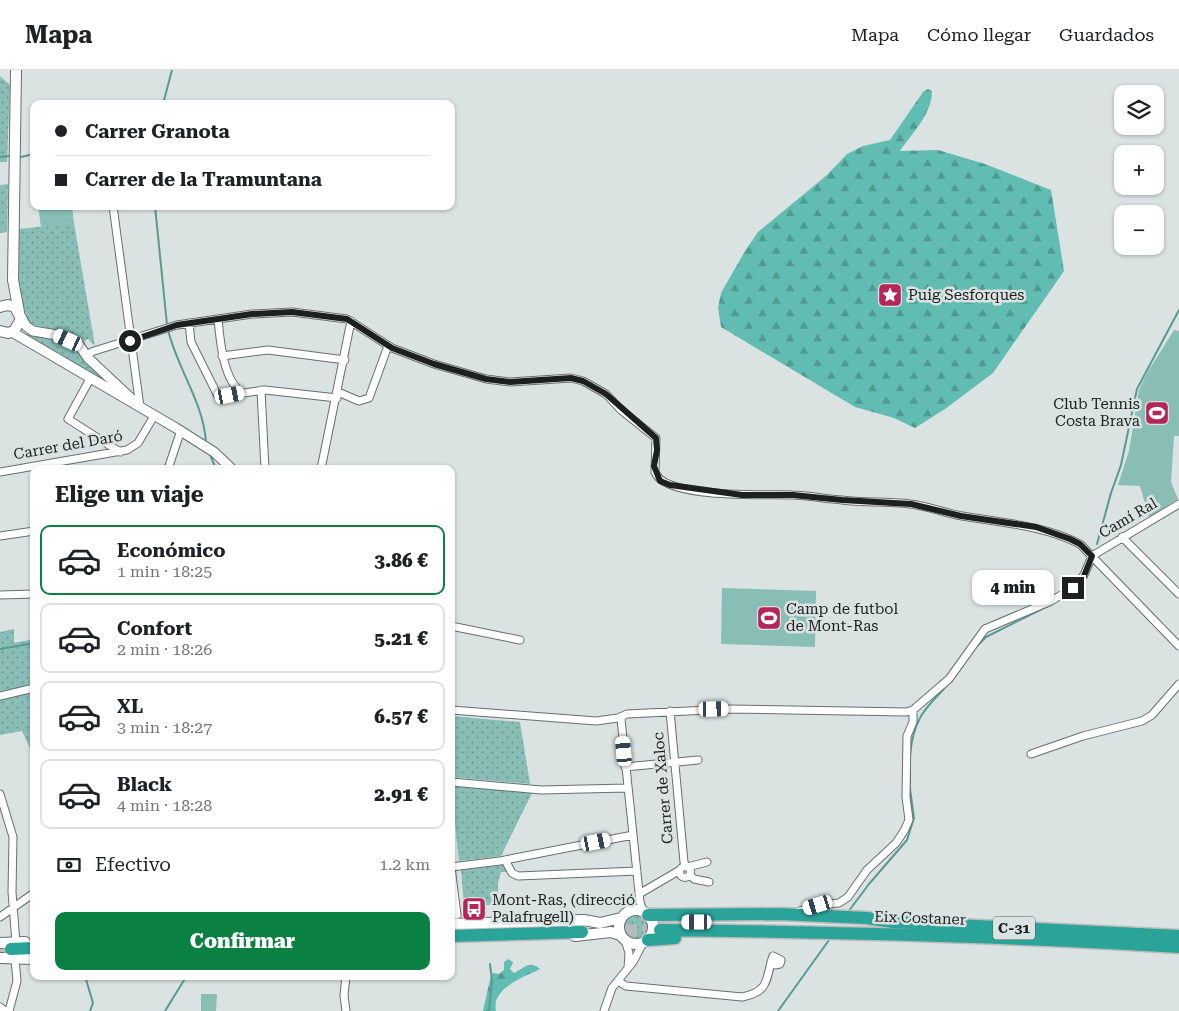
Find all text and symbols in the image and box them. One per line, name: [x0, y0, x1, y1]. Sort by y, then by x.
text: Mapa: [25, 21, 92, 49]
text: Mapa: [851, 24, 899, 45]
text: Cómo llegar: [927, 24, 1031, 45]
text: Guardados: [1059, 24, 1154, 45]
map controls: [1114, 85, 1164, 255]
button: layers: [1114, 85, 1164, 135]
text: Carrer Granota: [85, 120, 230, 143]
button: +: [1114, 145, 1164, 195]
text: Carrer de la Tramuntana: [85, 168, 322, 191]
button: −: [1114, 205, 1164, 255]
place icon: Puig Sesforques: [877, 282, 903, 308]
place label: Puig Sesforques: [908, 286, 1024, 304]
car: [51, 327, 84, 353]
route start: [119, 330, 141, 352]
car: [213, 385, 246, 405]
place label: Club Tennis Costa Brava: [1053, 395, 1140, 430]
sports icon: Club Tennis Costa Brava: [1144, 400, 1170, 426]
street label: Carrer del Daró: [12, 427, 124, 463]
text: Elige un viaje: [55, 482, 204, 507]
street label: Camí Ral: [1096, 494, 1161, 542]
icon: car: [57, 538, 102, 583]
text: Económico: [117, 539, 225, 562]
text: 3.86 €: [374, 549, 428, 572]
text: 1 min · 18:25: [117, 562, 212, 581]
callout: 4 min: [973, 570, 1056, 606]
route end: [1062, 577, 1084, 599]
text: 4 min: [991, 578, 1035, 597]
place label: Camp de futbol de Mont-Ras: [786, 600, 899, 635]
sports icon: Camp de futbol de Mont-Ras: [756, 605, 782, 631]
icon: car: [57, 616, 102, 661]
text: Confort: [117, 617, 192, 640]
text: 5.21 €: [374, 627, 428, 650]
text: 2 min · 18:26: [117, 640, 212, 659]
icon: car: [57, 694, 102, 739]
text: XL: [117, 695, 143, 718]
car: [698, 701, 729, 717]
text: 6.57 €: [374, 705, 428, 728]
text: 3 min · 18:27: [117, 718, 212, 737]
street label: Carrer de Xaloc: [649, 731, 677, 845]
car: [615, 735, 632, 767]
icon: car: [57, 772, 102, 817]
text: Black: [117, 773, 172, 796]
text: 2.91 €: [374, 783, 428, 806]
text: 4 min · 18:28: [117, 796, 212, 815]
car: [579, 832, 612, 852]
icon: cash: [55, 851, 83, 879]
text: Efectivo: [95, 853, 171, 876]
text: 1.2 km: [379, 855, 430, 874]
place label: Mont-Ras, (direcció Palafrugell): [492, 891, 635, 926]
car: [801, 893, 834, 917]
bus stop icon: Mont-Ras, (direcció Palafrugell): [461, 896, 487, 922]
street label: Eix Costaner: [874, 907, 966, 929]
button: Confirmar: [55, 912, 430, 970]
car: [682, 915, 712, 930]
road number: C-31: [993, 916, 1035, 940]

